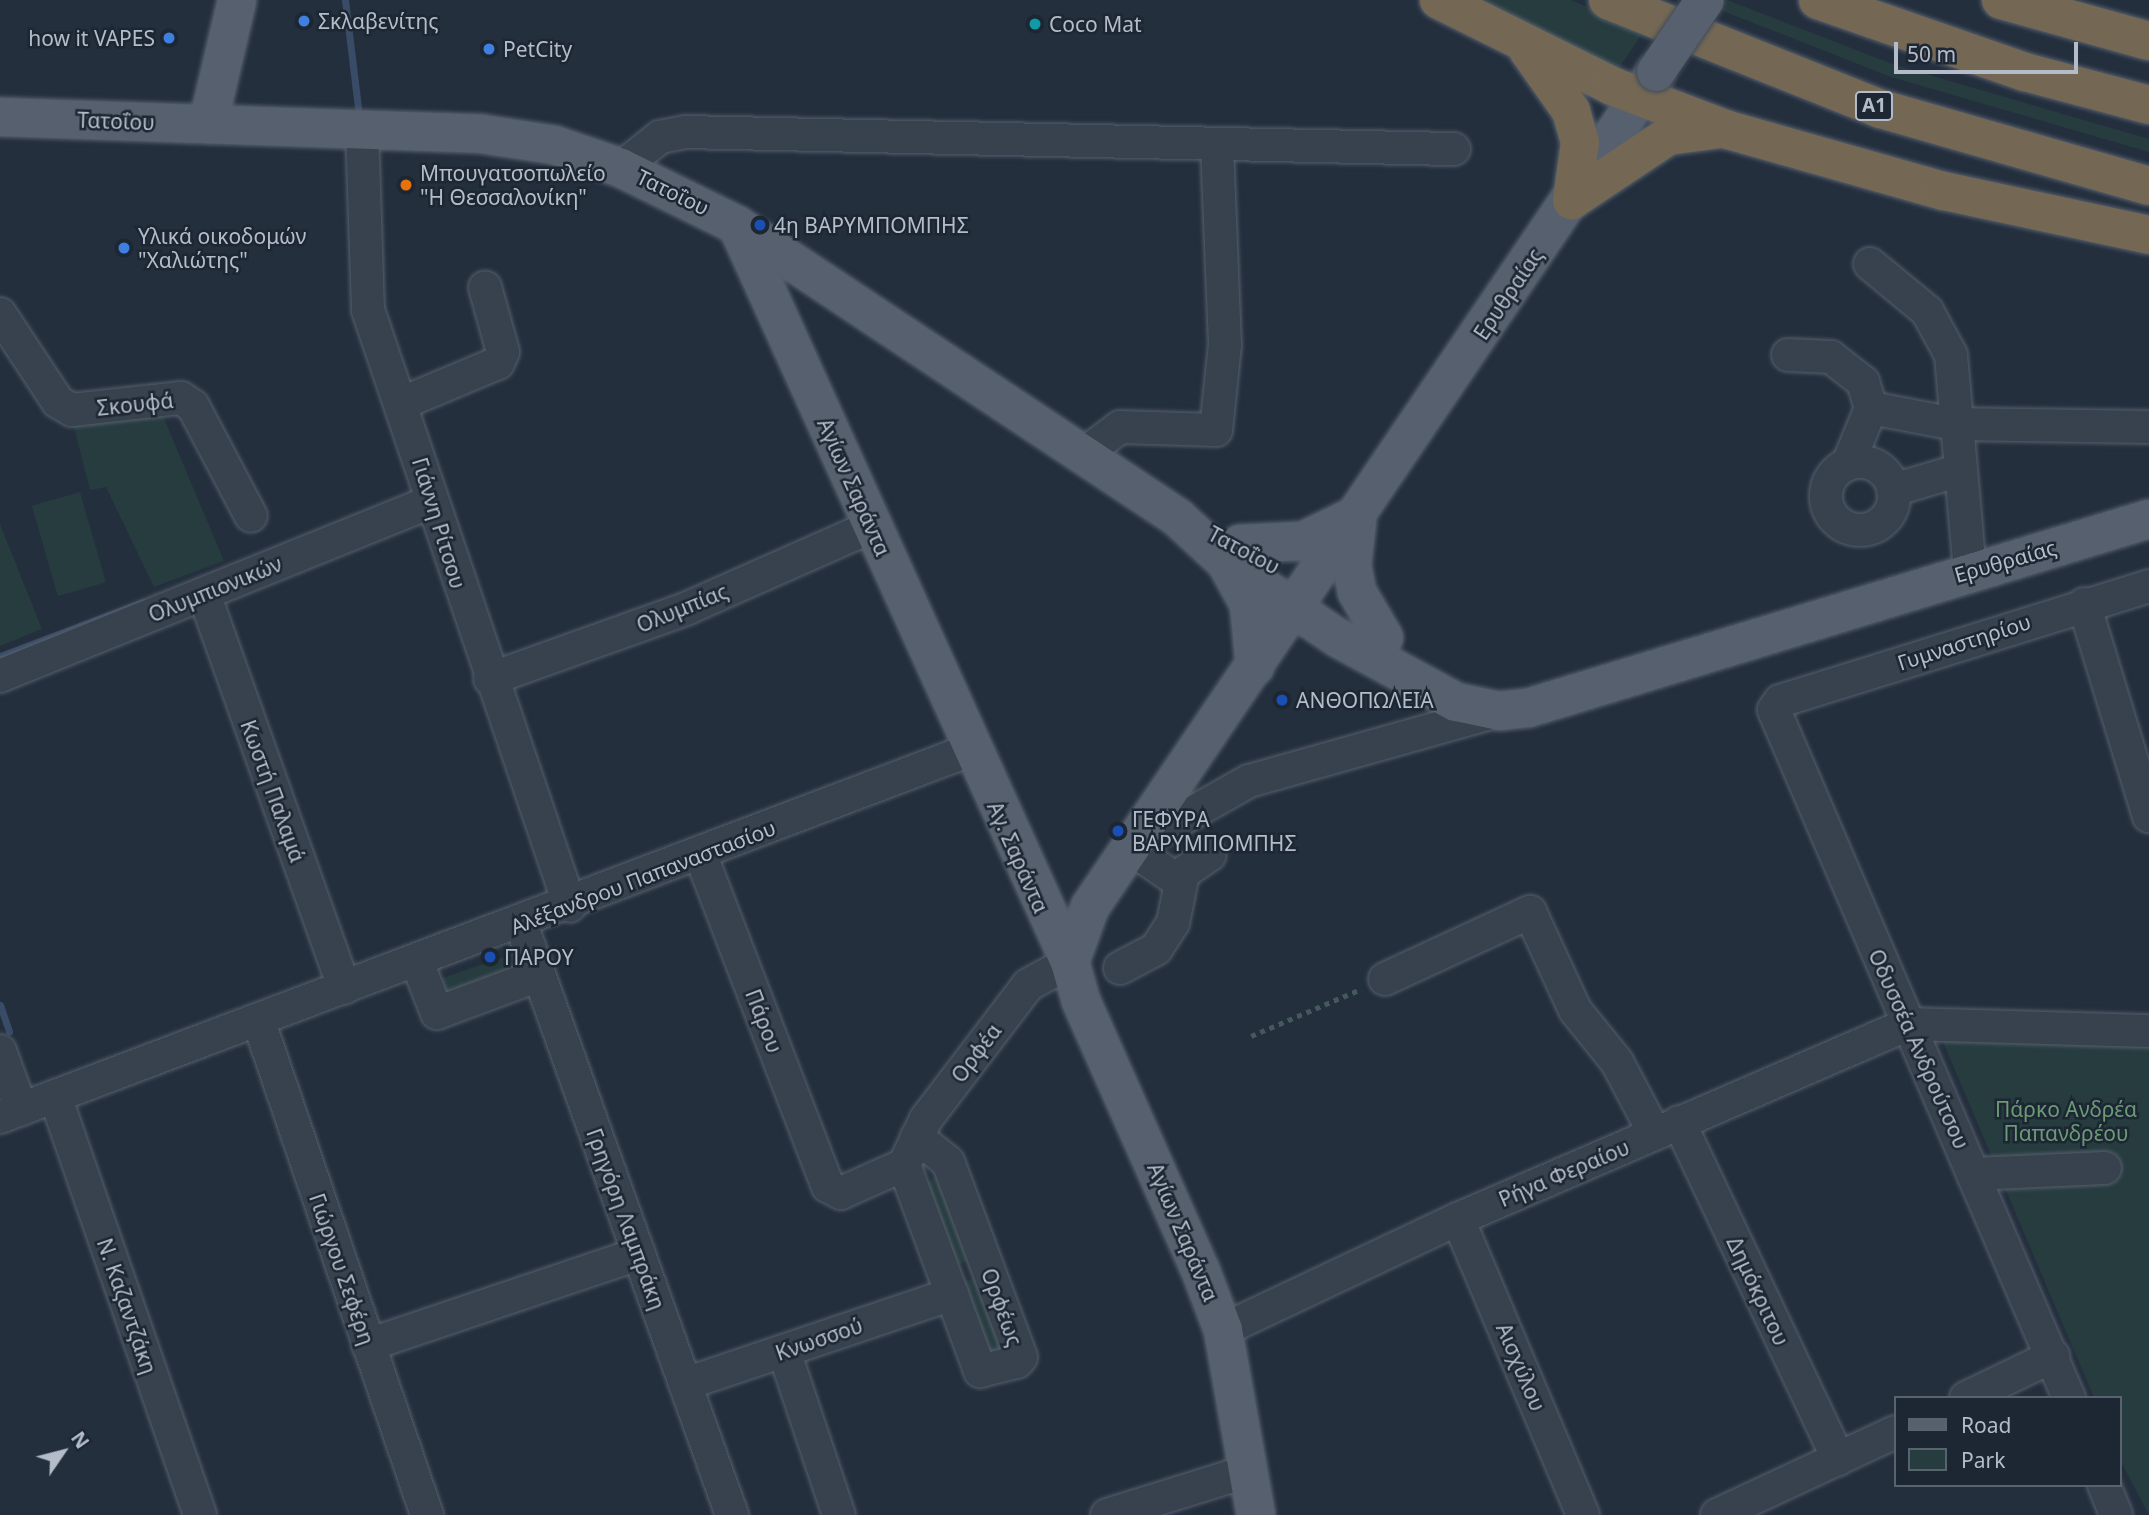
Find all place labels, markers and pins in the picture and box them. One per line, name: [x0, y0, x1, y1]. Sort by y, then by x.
place label: Σκλαβενίτης: [318, 8, 438, 34]
place label: Coco Mat: [1049, 11, 1142, 37]
marker: Σκλαβενίτης: [296, 13, 312, 29]
marker: Coco Mat: [1027, 16, 1043, 32]
place label: how it VAPES: [28, 25, 155, 51]
marker: how it VAPES: [161, 30, 177, 46]
place label: PetCity: [503, 36, 572, 62]
marker: PetCity: [481, 41, 497, 57]
place label: Μπουγατσοπωλείο "Η Θεσσαλονίκη": [420, 160, 606, 210]
marker: Μπουγατσοπωλείο "Η Θεσσαλονίκη": [398, 177, 414, 193]
place label: 4η ΒΑΡΥΜΠΟΜΠΗΣ: [774, 212, 969, 238]
marker: 4η ΒΑΡΥΜΠΟΜΠΗΣ: [752, 217, 768, 233]
place label: Υλικά οικοδομών "Χαλιώτης": [138, 223, 306, 273]
marker: Υλικά οικοδομών "Χαλιώτης": [116, 240, 132, 256]
place label: ΑΝΘΟΠΩΛΕΙΑ: [1296, 687, 1434, 713]
marker: ΑΝΘΟΠΩΛΕΙΑ: [1274, 692, 1290, 708]
place label: ΓΕΦΥΡΑ ΒΑΡΥΜΠΟΜΠΗΣ: [1132, 806, 1296, 856]
marker: ΓΕΦΥΡΑ ΒΑΡΥΜΠΟΜΠΗΣ: [1110, 823, 1126, 839]
place label: ΠΑΡΟΥ: [504, 944, 574, 970]
marker: ΠΑΡΟΥ: [482, 949, 498, 965]

